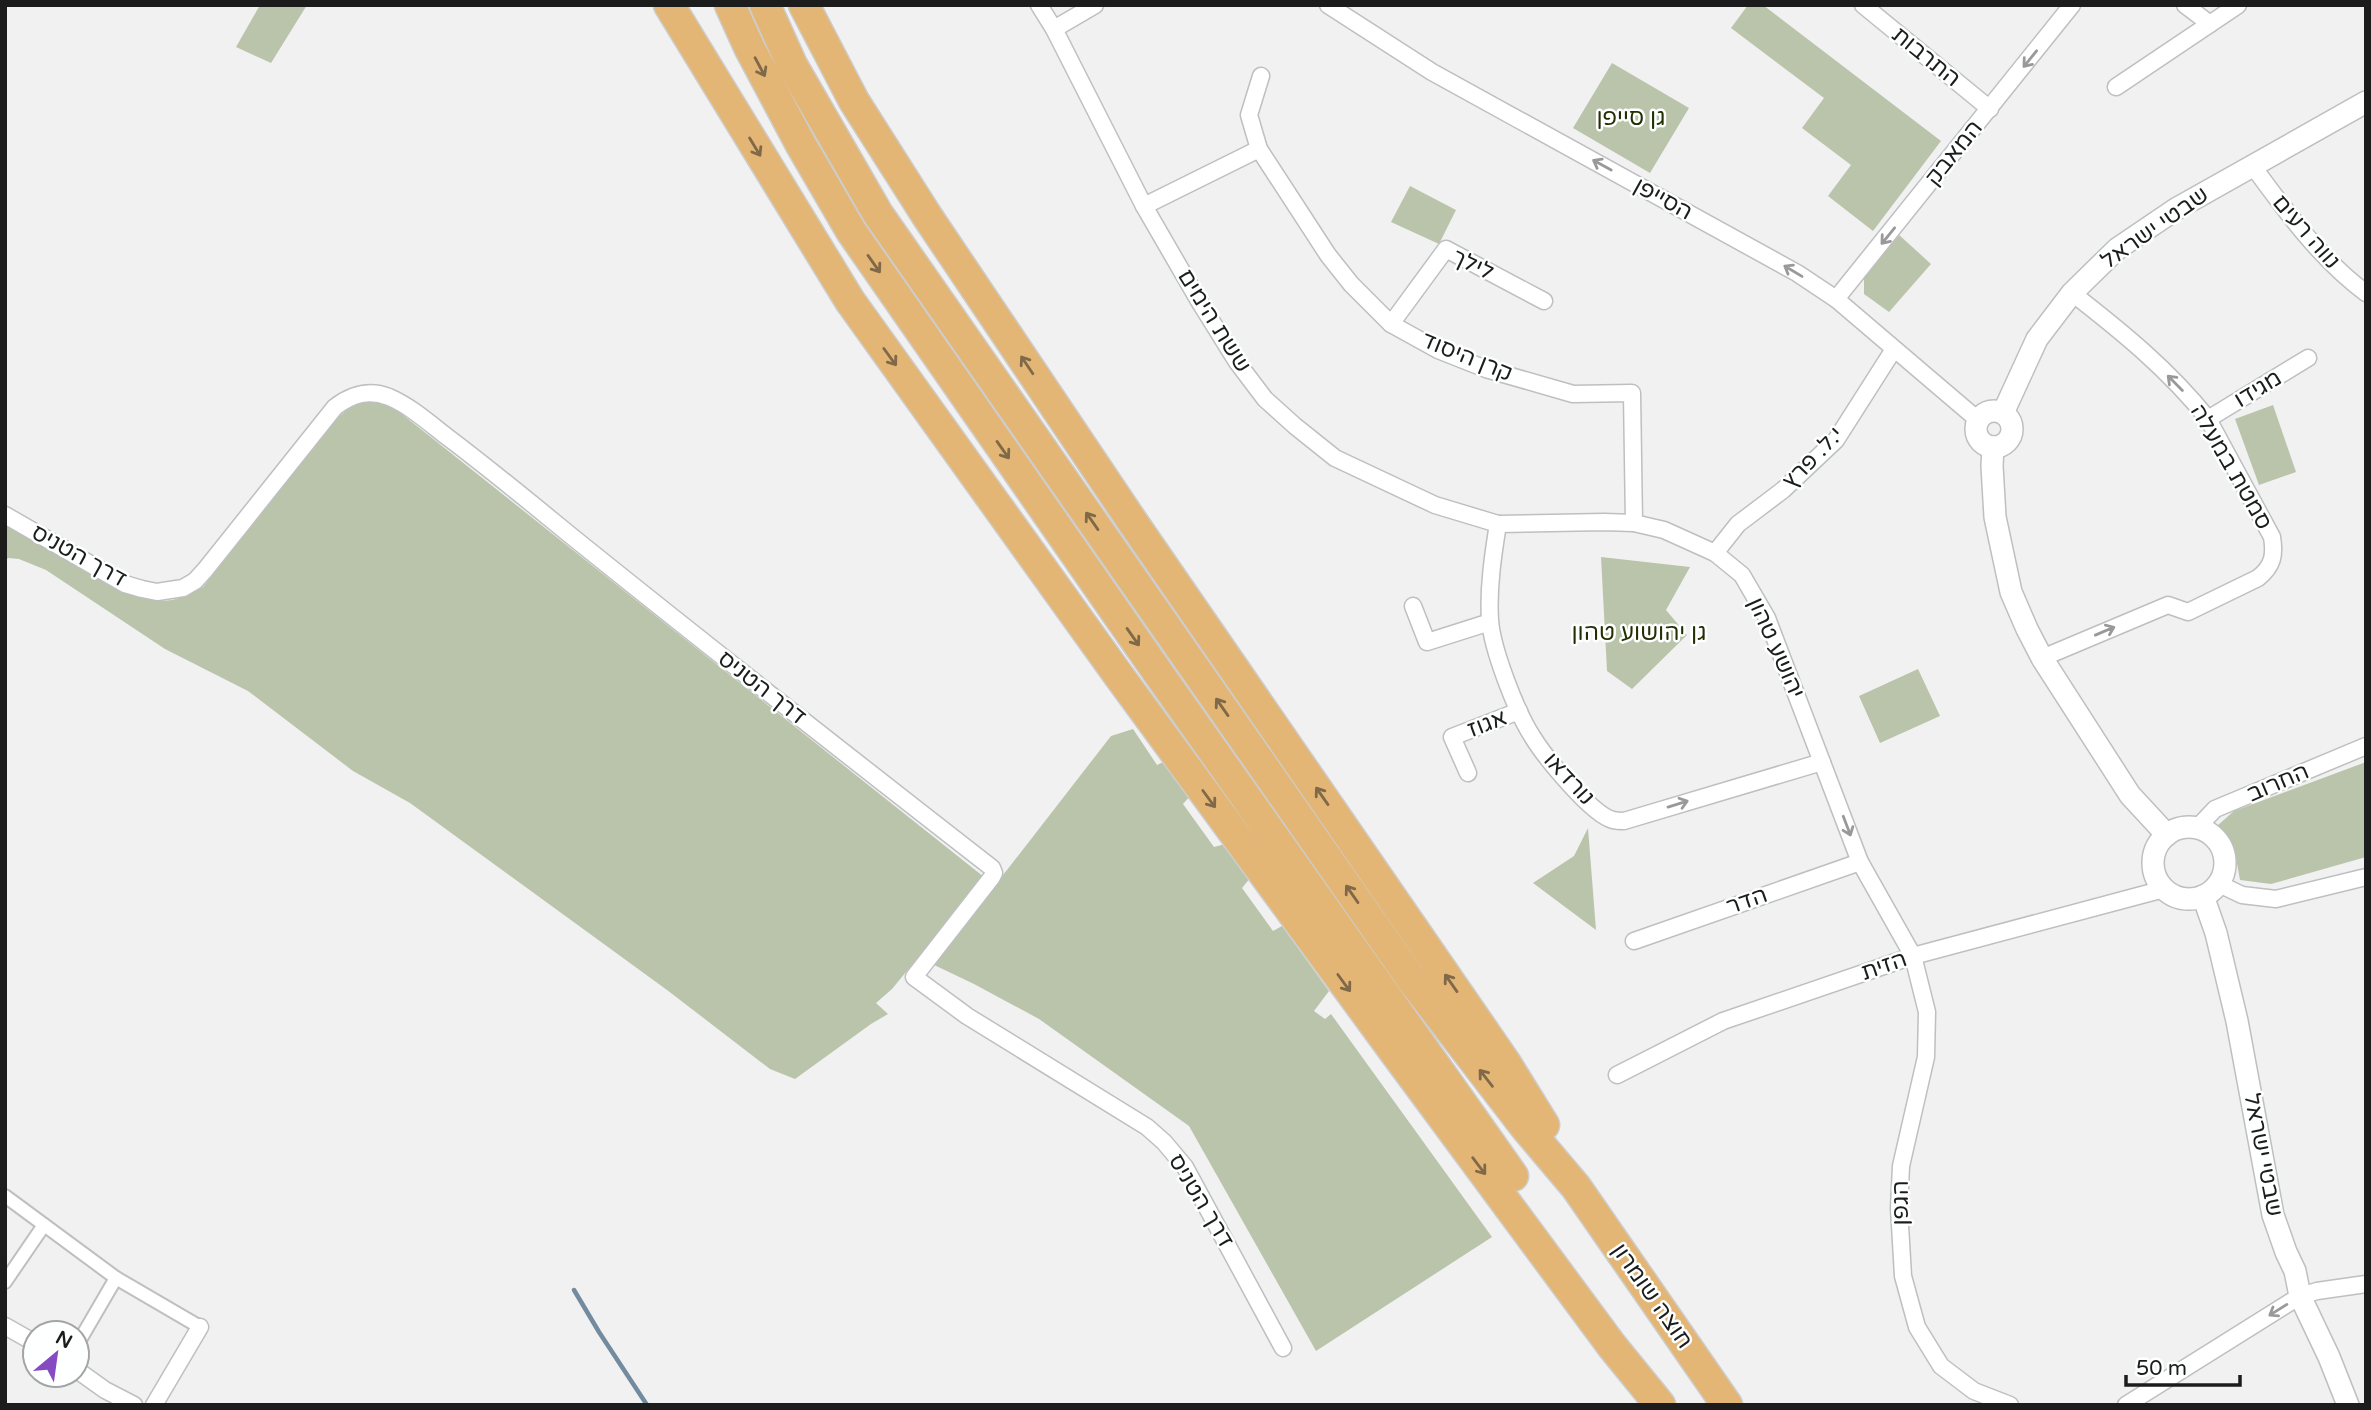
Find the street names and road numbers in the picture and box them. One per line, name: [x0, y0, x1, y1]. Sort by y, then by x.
street label: התרבות: [1886, 21, 1966, 93]
street label: המאבק: [1919, 115, 1989, 191]
street label: הסייפן: [1629, 172, 1697, 226]
street label: שבטי ישראל: [2096, 181, 2214, 275]
street label: נווה רעים: [2266, 189, 2346, 275]
street label: לילך: [1448, 243, 1498, 287]
street label: ששת הימים: [1171, 264, 1257, 378]
street label: קרן היסוד: [1417, 326, 1517, 388]
street label: מגידו: [2229, 364, 2287, 414]
street label: סמטת במעלה: [2184, 399, 2278, 535]
street label: י.ל. פרץ: [1777, 421, 1849, 495]
street label: דרך הטניס: [26, 518, 132, 594]
street label: יהושע טהון: [1741, 593, 1811, 703]
street label: דרך הטניס: [712, 645, 812, 731]
street label: אגוז: [1463, 704, 1511, 744]
street label: נורדאו: [1538, 747, 1600, 811]
street label: החרוב: [2243, 757, 2313, 809]
street label: הדר: [1723, 881, 1771, 921]
street label: הזית: [1857, 945, 1911, 987]
street label: שבטי ישראל: [2237, 1091, 2289, 1219]
street label: דרך הטניס: [1162, 1149, 1240, 1253]
street label: הגפן: [1887, 1180, 1915, 1226]
street label: חוצה שומרון: [1605, 1238, 1699, 1354]

